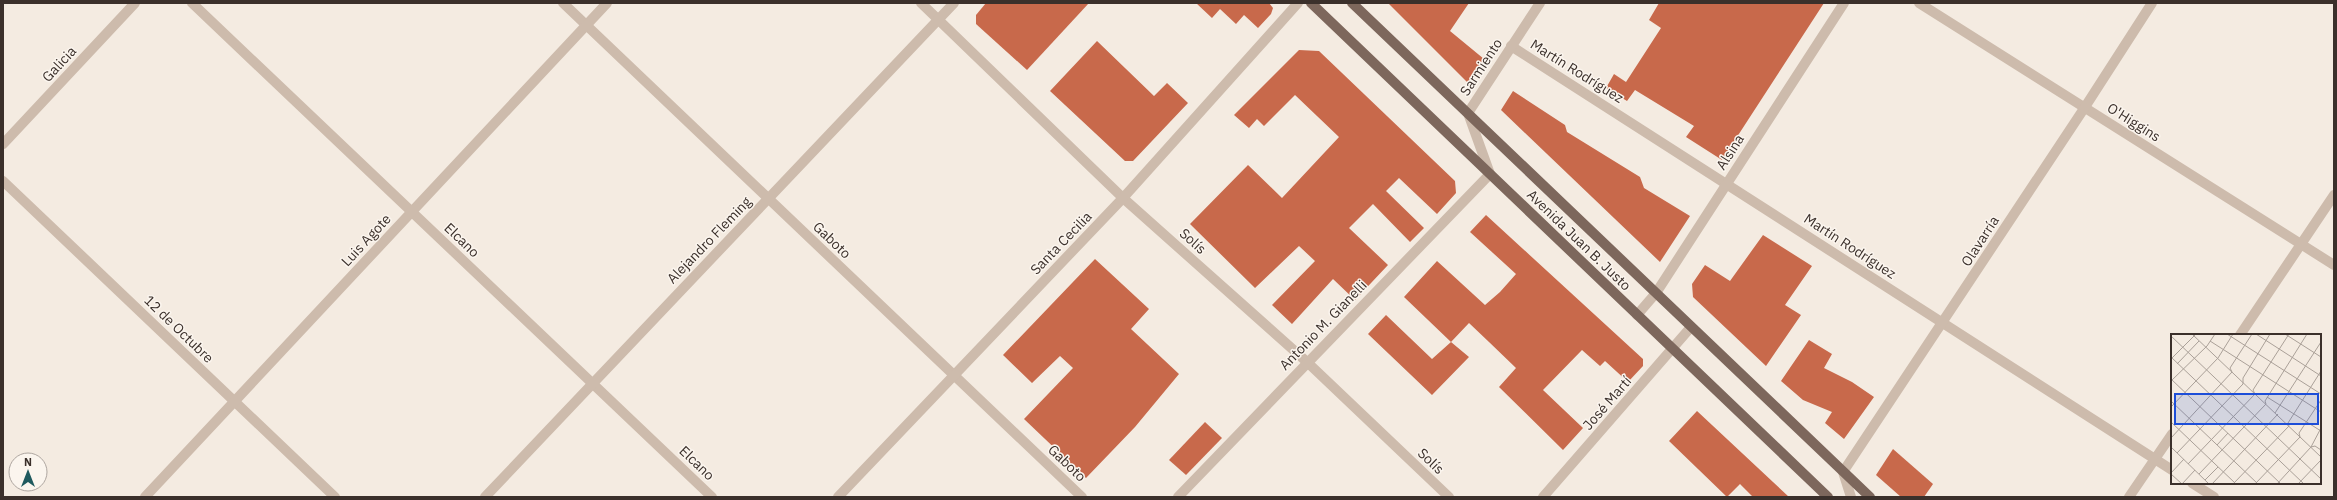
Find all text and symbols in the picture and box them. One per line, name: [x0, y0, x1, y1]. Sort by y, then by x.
street label: Sarmiento: [1456, 35, 1506, 99]
street label: Martín Rodríguez: [1527, 35, 1627, 107]
street label: Galicia: [38, 42, 80, 86]
street label: O'Higgins: [2104, 99, 2164, 146]
street label: Alsina: [1712, 131, 1748, 173]
street label: Avenida Juan B. Justo: [1523, 186, 1635, 294]
street label: Alejandro Fleming: [663, 192, 756, 287]
street label: Santa Cecilia: [1026, 207, 1096, 278]
street label: Martín Rodríguez: [1800, 209, 1900, 283]
street label: Luis Agote: [337, 210, 395, 270]
street label: Olavarría: [1957, 212, 2003, 270]
street label: Gaboto: [809, 218, 855, 263]
street label: Elcano: [441, 219, 484, 261]
street label: Solís: [1176, 224, 1210, 258]
street label: Antonio M. Gianelli: [1276, 276, 1370, 374]
street label: 12 de Octubre: [140, 291, 218, 367]
inset map: [2171, 334, 2321, 484]
street label: José Martí: [1579, 372, 1636, 434]
street label: Gaboto: [1044, 441, 1090, 486]
street label: Elcano: [676, 442, 719, 484]
street label: Solís: [1414, 444, 1448, 478]
north arrow: [8, 452, 48, 492]
text: N: [24, 455, 32, 469]

